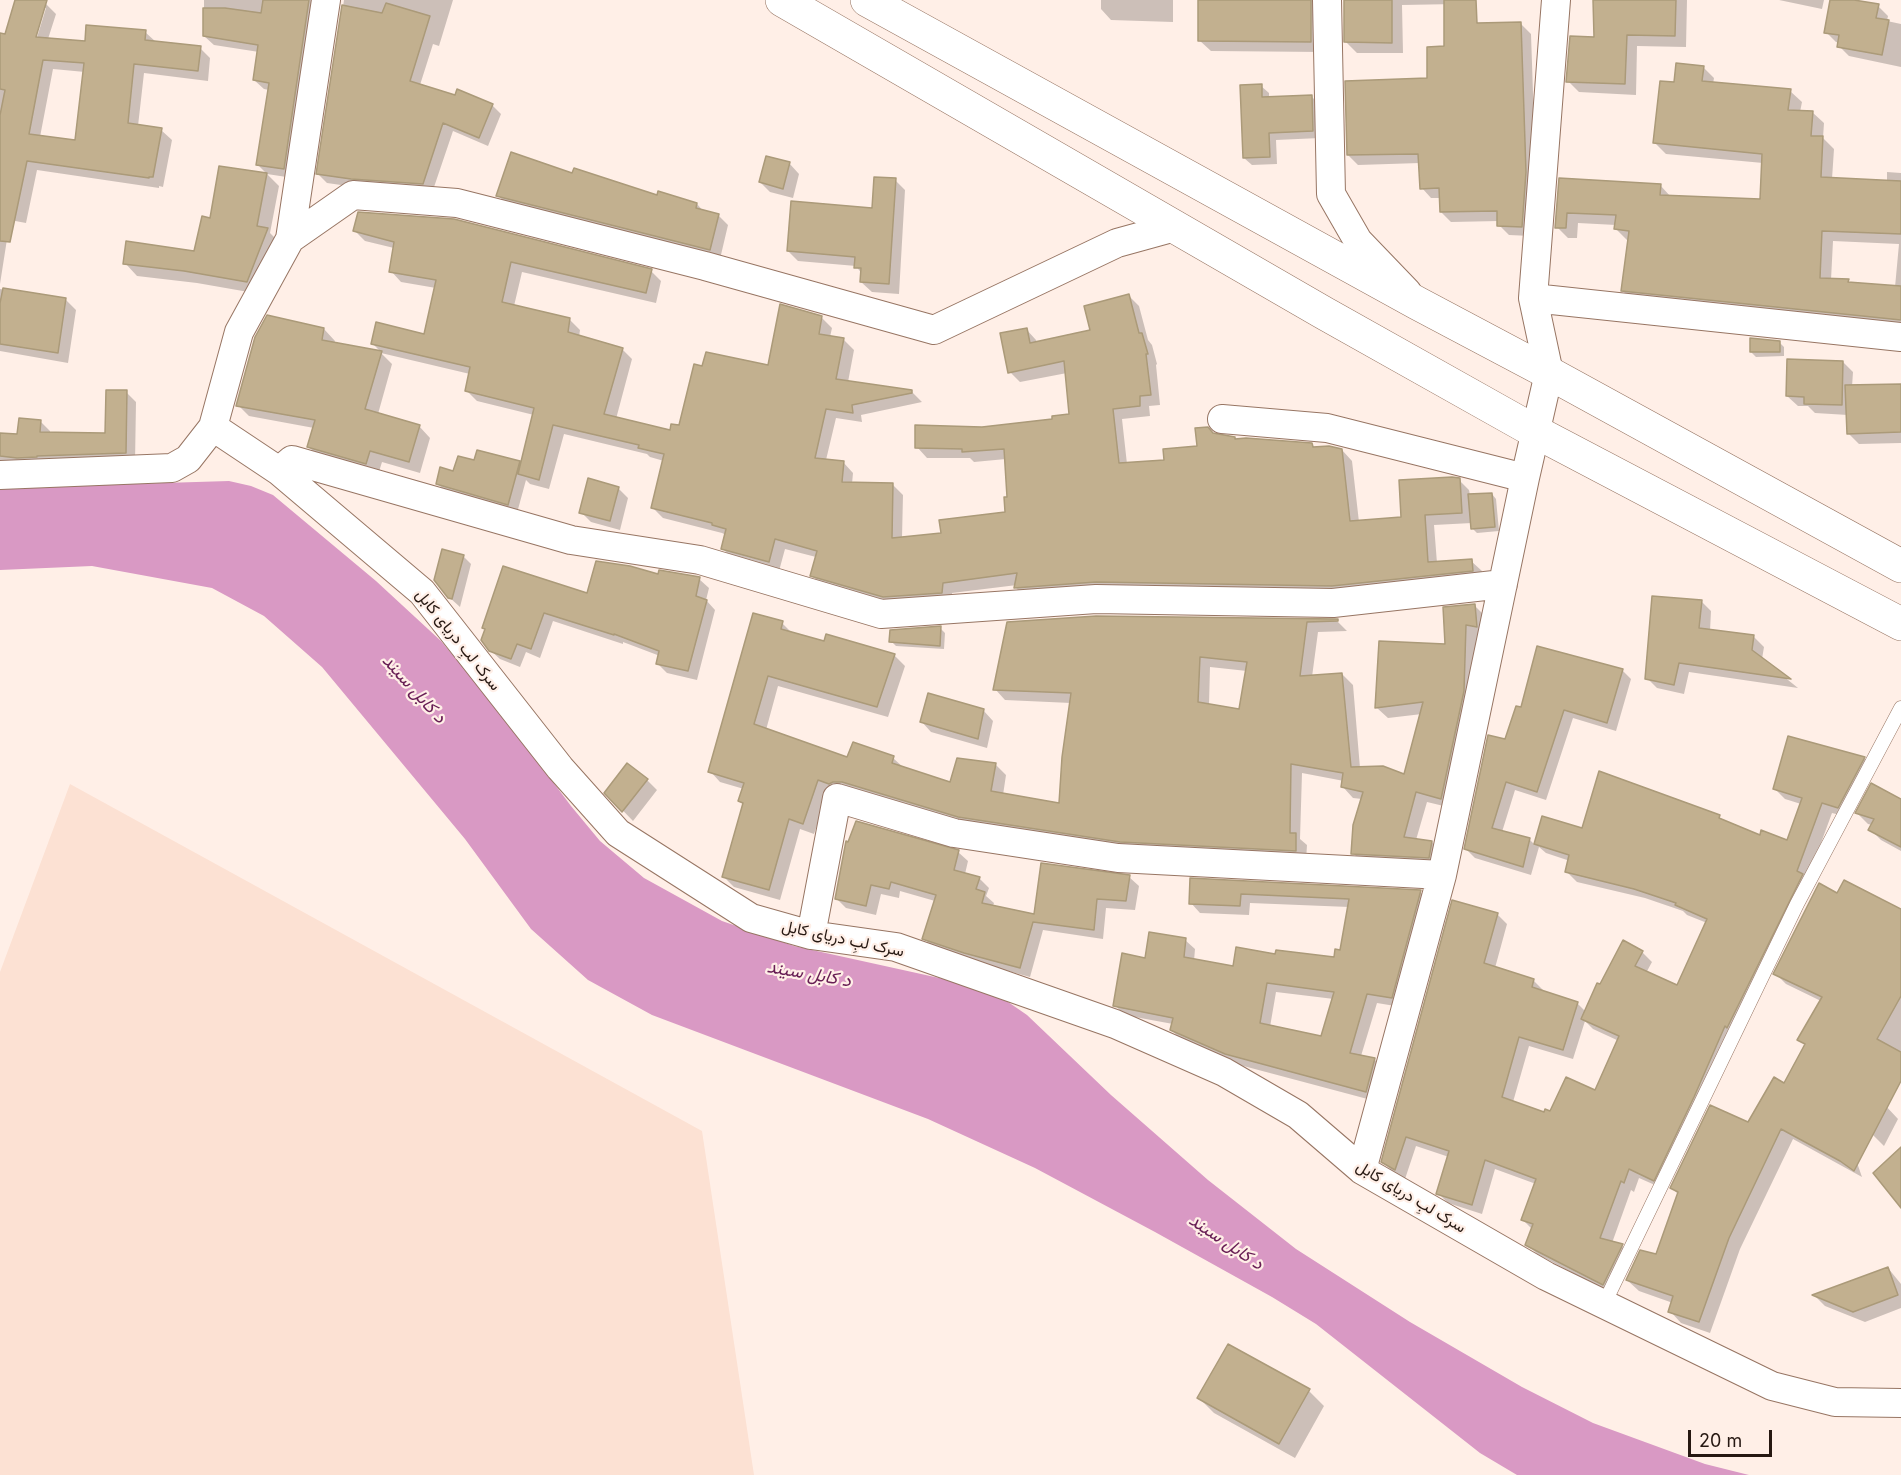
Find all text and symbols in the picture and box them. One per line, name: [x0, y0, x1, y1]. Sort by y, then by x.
street label: سرک لبِ دریای کابل: [411, 586, 505, 694]
water label: د کابل سيند: [377, 650, 451, 728]
street label: سرک لبِ دریای کابل: [780, 917, 906, 961]
water label: د کابل سيند: [765, 956, 853, 992]
street label: سرک لبِ دریای کابل: [1353, 1157, 1469, 1237]
water label: د کابل سيند: [1185, 1209, 1267, 1275]
scale bar: [1691, 1418, 1775, 1456]
text: 20 m: [1699, 1430, 1742, 1451]

